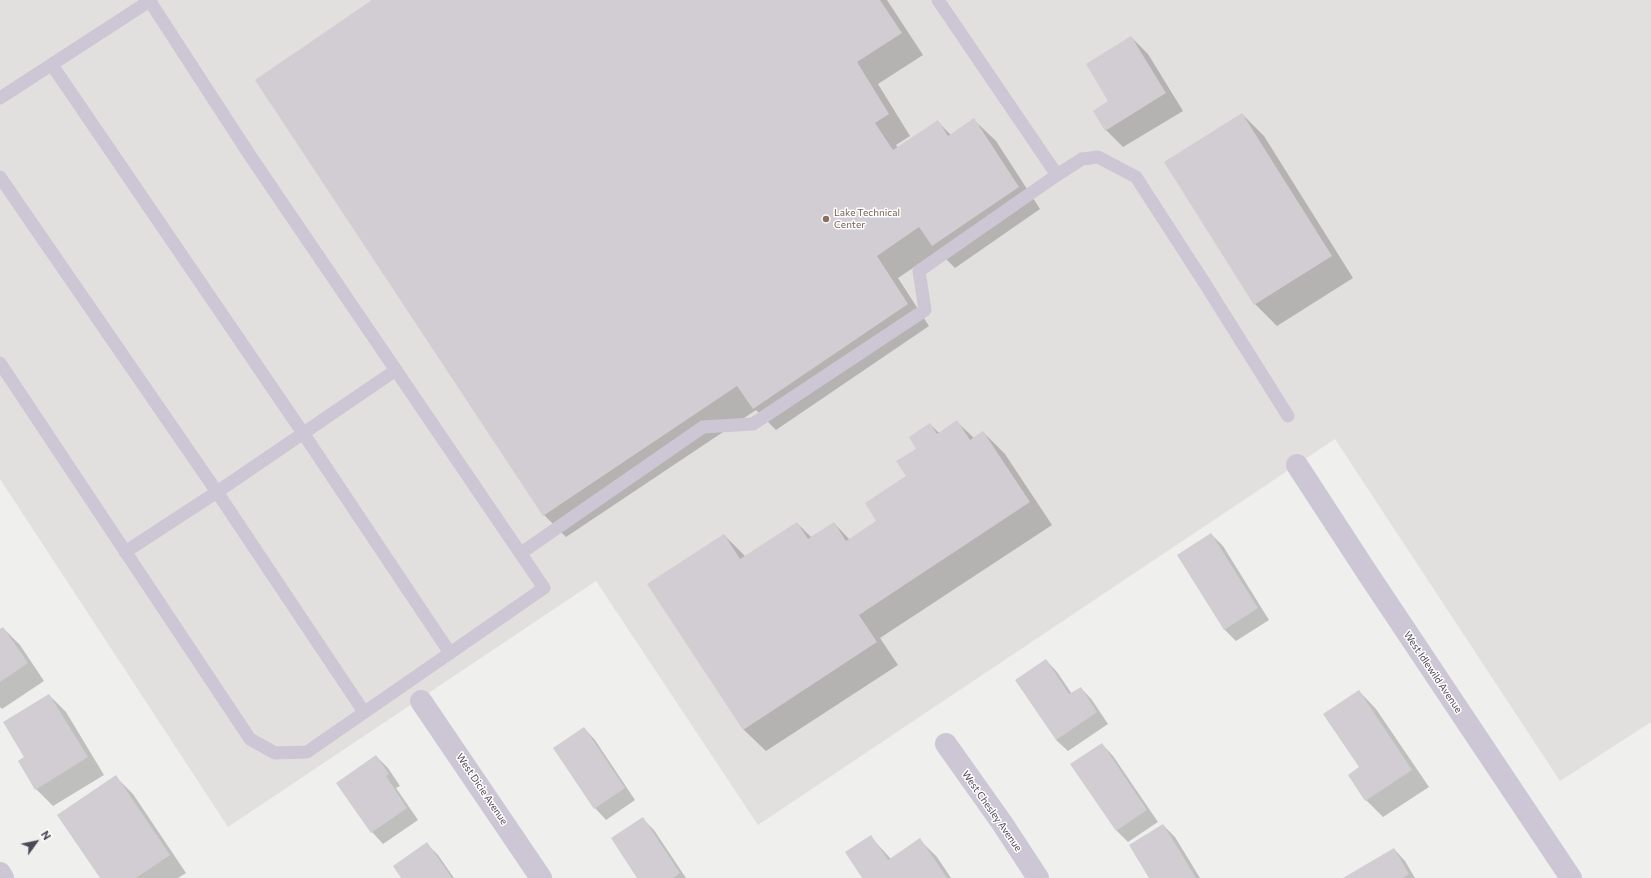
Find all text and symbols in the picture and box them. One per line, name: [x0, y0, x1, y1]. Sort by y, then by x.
place label: Lake Technical Center: [834, 207, 900, 230]
marker: Lake Technical Center: [821, 214, 831, 224]
street label: West Idlewild Avenue: [1401, 629, 1465, 715]
street label: West Dicie Avenue: [454, 751, 510, 827]
street label: West Chesley Avenue: [960, 768, 1024, 854]
north arrow: [16, 822, 56, 862]
text: N: [39, 828, 54, 842]

